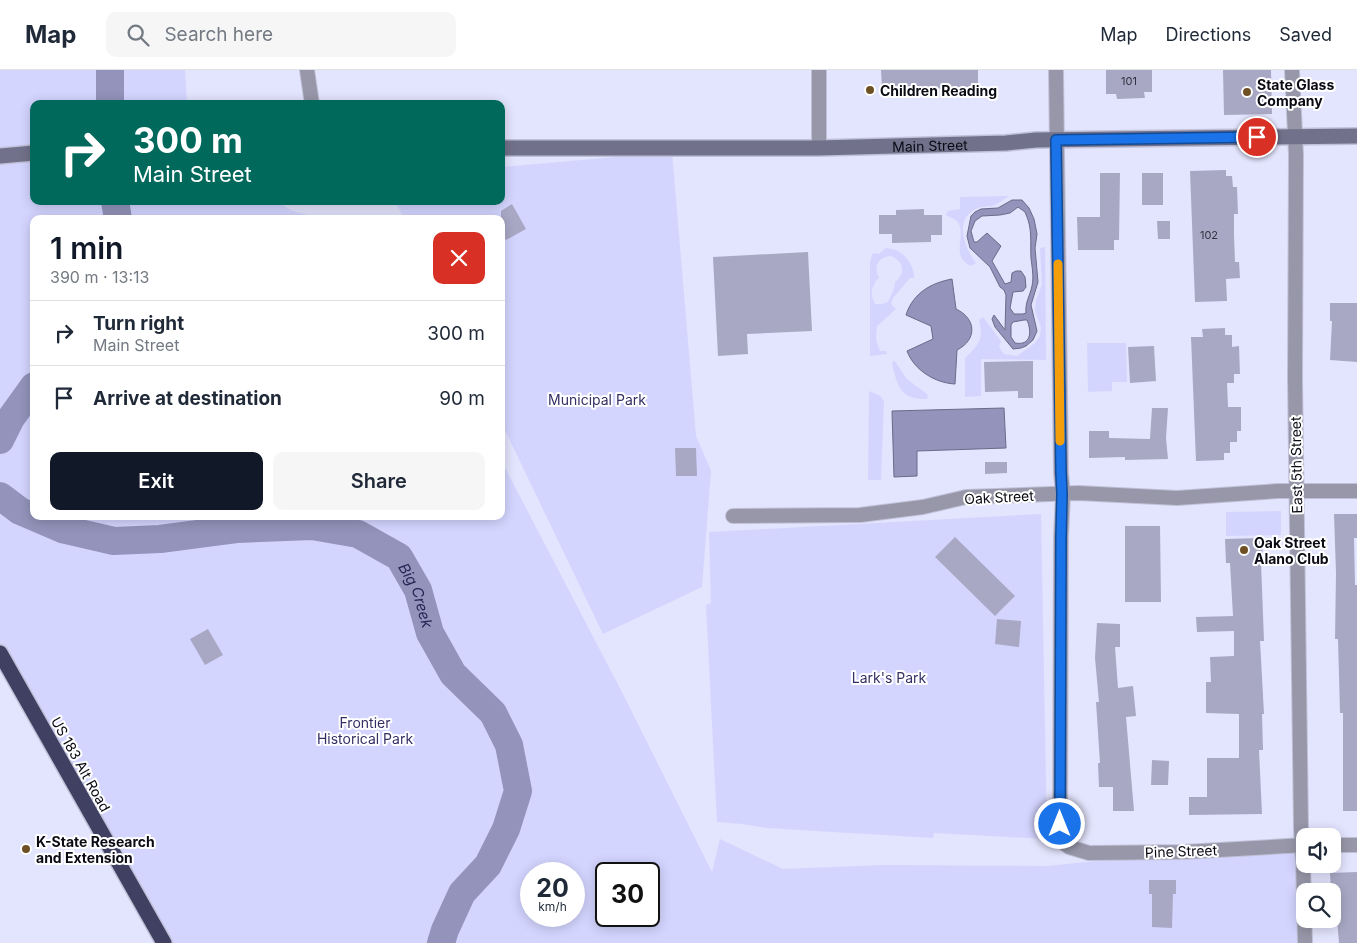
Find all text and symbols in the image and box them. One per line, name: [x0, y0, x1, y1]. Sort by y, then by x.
search box: [106, 12, 456, 57]
text: Map: [25, 20, 76, 49]
icon: search: [124, 21, 152, 49]
text: Search here: [164, 23, 273, 46]
text: Map: [1100, 24, 1138, 45]
text: Directions: [1166, 24, 1251, 45]
text: Saved: [1279, 24, 1332, 45]
house number: 101: [1121, 74, 1137, 88]
place label: State Glass Company: [1257, 76, 1334, 109]
place label: Children Reading: [880, 82, 997, 99]
marker: Children Reading: [864, 84, 876, 96]
marker: State Glass Company: [1241, 86, 1253, 98]
pin: [1236, 116, 1278, 158]
text: 300 m: [133, 119, 243, 161]
icon: right: [50, 120, 115, 185]
icon: arrive: [1243, 123, 1271, 151]
street label: Main Street: [892, 136, 968, 155]
text: Main Street: [133, 161, 252, 187]
house number: 102: [1200, 228, 1218, 242]
text: 1 min: [50, 230, 123, 266]
button: close: [433, 232, 485, 284]
text: 390 m · 13:13: [50, 267, 149, 287]
text: Turn right: [93, 312, 184, 335]
icon: right: [50, 319, 78, 347]
text: 300 m: [427, 322, 485, 345]
text: Main Street: [93, 335, 179, 355]
icon: arrive: [50, 384, 78, 412]
text: Arrive at destination: [93, 387, 282, 410]
text: 90 m: [439, 387, 485, 410]
park label: Municipal Park: [548, 391, 646, 408]
street label: East 5th Street: [1287, 416, 1305, 514]
button: Exit: [50, 452, 263, 510]
button: Share: [273, 452, 485, 510]
street label: Oak Street: [964, 487, 1035, 507]
place label: Oak Street Alano Club: [1254, 534, 1329, 567]
marker: Oak Street Alano Club: [1238, 544, 1250, 556]
water label: Big Creek: [395, 559, 438, 631]
park label: Lark's Park: [852, 669, 927, 686]
street label: US 183 Alt Road: [48, 714, 114, 814]
park label: Frontier Historical Park: [317, 714, 413, 747]
position arrow: [1033, 797, 1085, 849]
map controls: [1296, 828, 1341, 928]
button: sound: [1296, 828, 1341, 873]
place label: K-State Research and Extension: [36, 833, 155, 866]
street label: Pine Street: [1145, 841, 1218, 861]
marker: K-State Research and Extension: [20, 843, 32, 855]
speed limit sign: 30: [595, 862, 660, 927]
text: 20: [536, 873, 569, 903]
button: search: [1296, 883, 1341, 928]
text: km/h: [538, 899, 567, 914]

